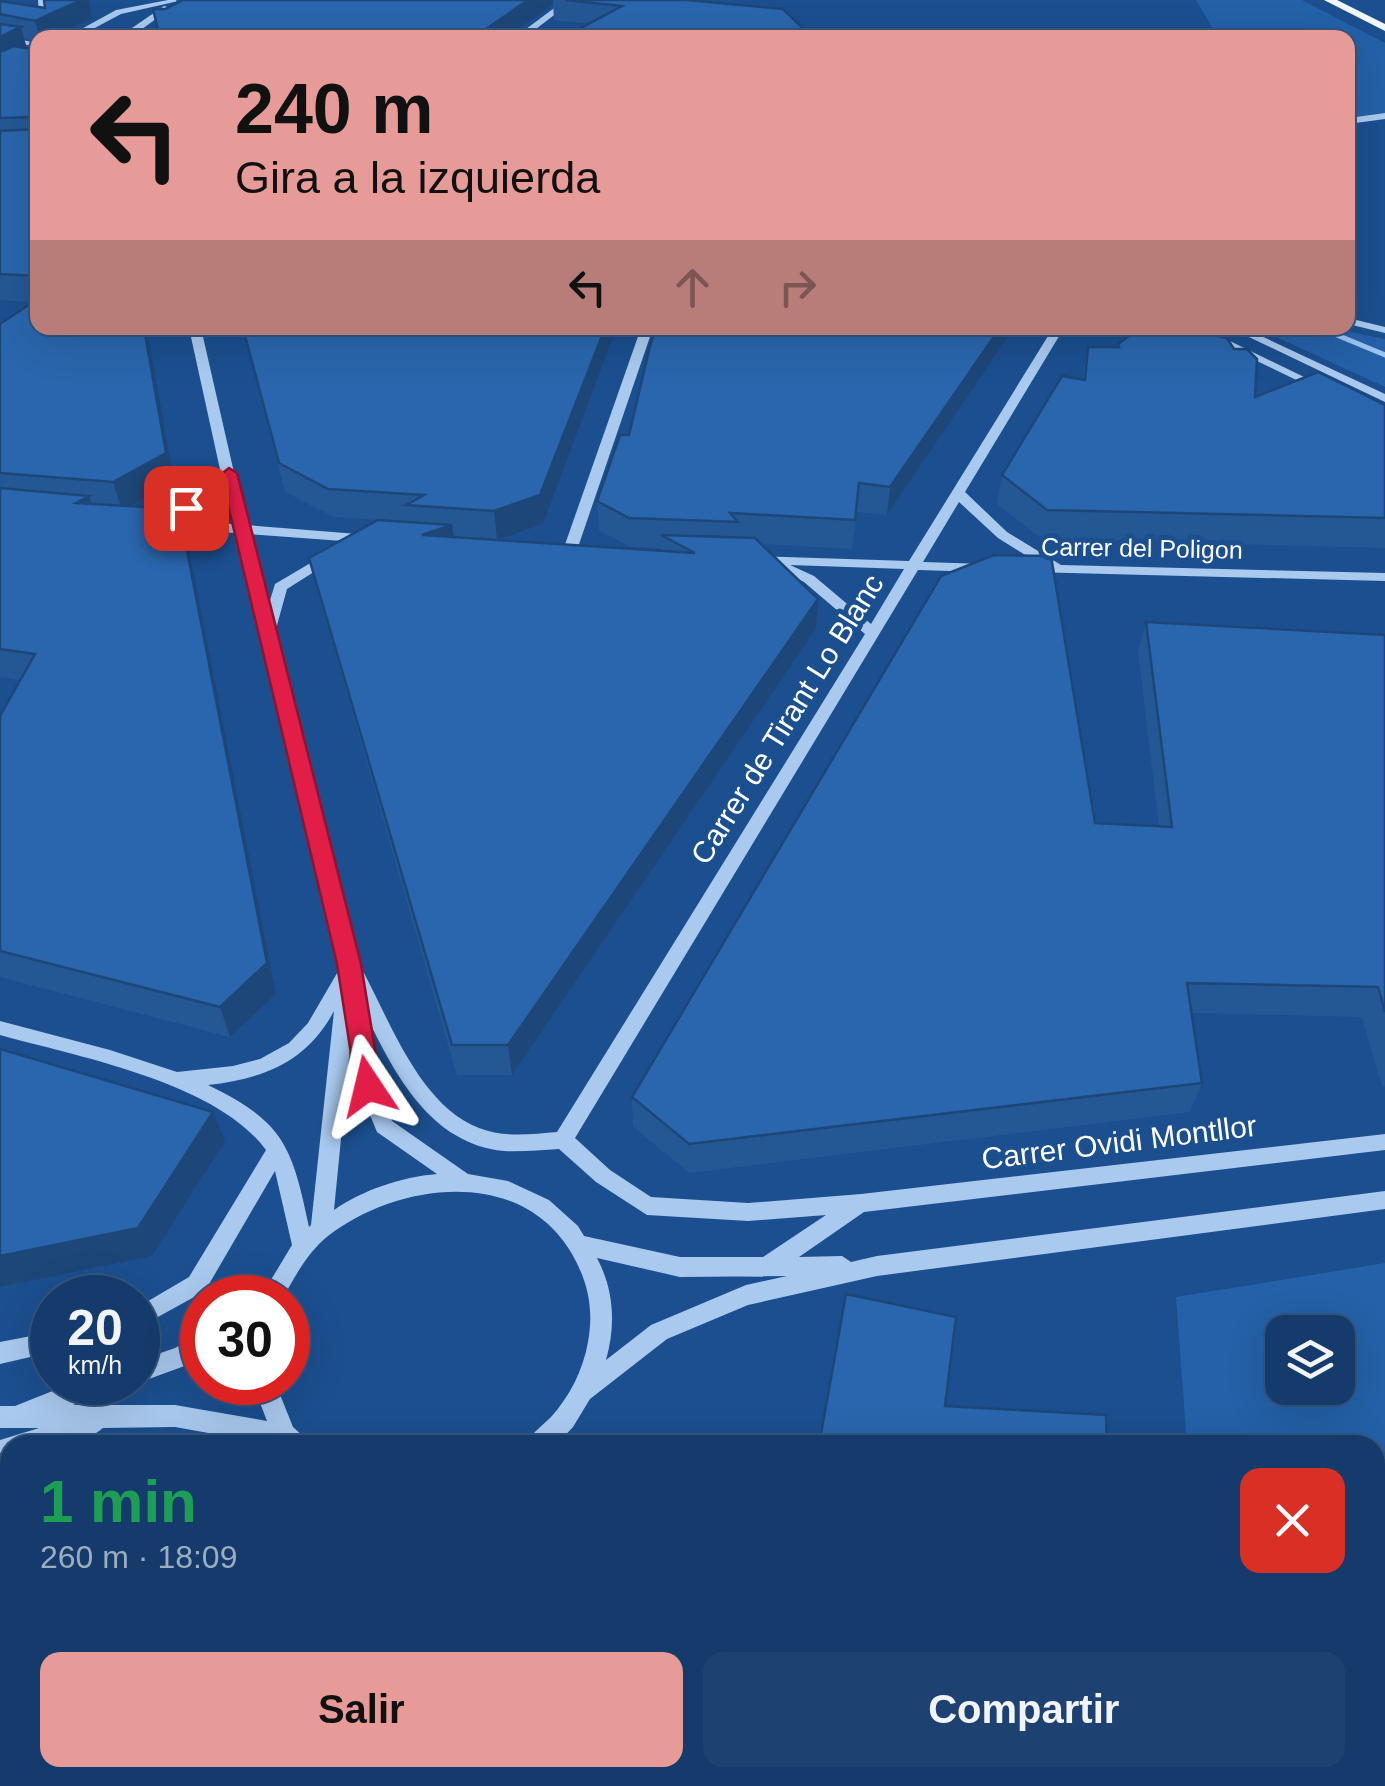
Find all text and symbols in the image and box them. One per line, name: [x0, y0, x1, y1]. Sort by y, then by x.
icon: left: [70, 70, 200, 200]
text: 240 m: [235, 70, 433, 148]
text: Gira a la izquierda: [235, 152, 600, 203]
icon: left: [560, 260, 615, 315]
icon: ahead: [665, 260, 720, 315]
icon: right: [770, 260, 825, 315]
pin: [144, 466, 229, 551]
icon: arrive: [159, 481, 214, 536]
street label: Carrer del Poligon: [1041, 532, 1243, 564]
street label: Carrer de Tirant Lo Blanc: [684, 568, 890, 870]
position arrow: [316, 1034, 420, 1138]
street label: Carrer Ovidi Montllor: [980, 1109, 1258, 1175]
speed limit sign: 30: [180, 1275, 310, 1405]
text: 20: [67, 1300, 123, 1356]
map controls: [1265, 1315, 1355, 1405]
button: layers: [1265, 1315, 1355, 1405]
text: km/h: [68, 1351, 122, 1379]
text: 1 min: [40, 1468, 197, 1535]
button: close: [1240, 1468, 1345, 1573]
text: 260 m · 18:09: [40, 1539, 237, 1575]
button: Salir: [40, 1652, 683, 1767]
button: Compartir: [703, 1652, 1345, 1767]

